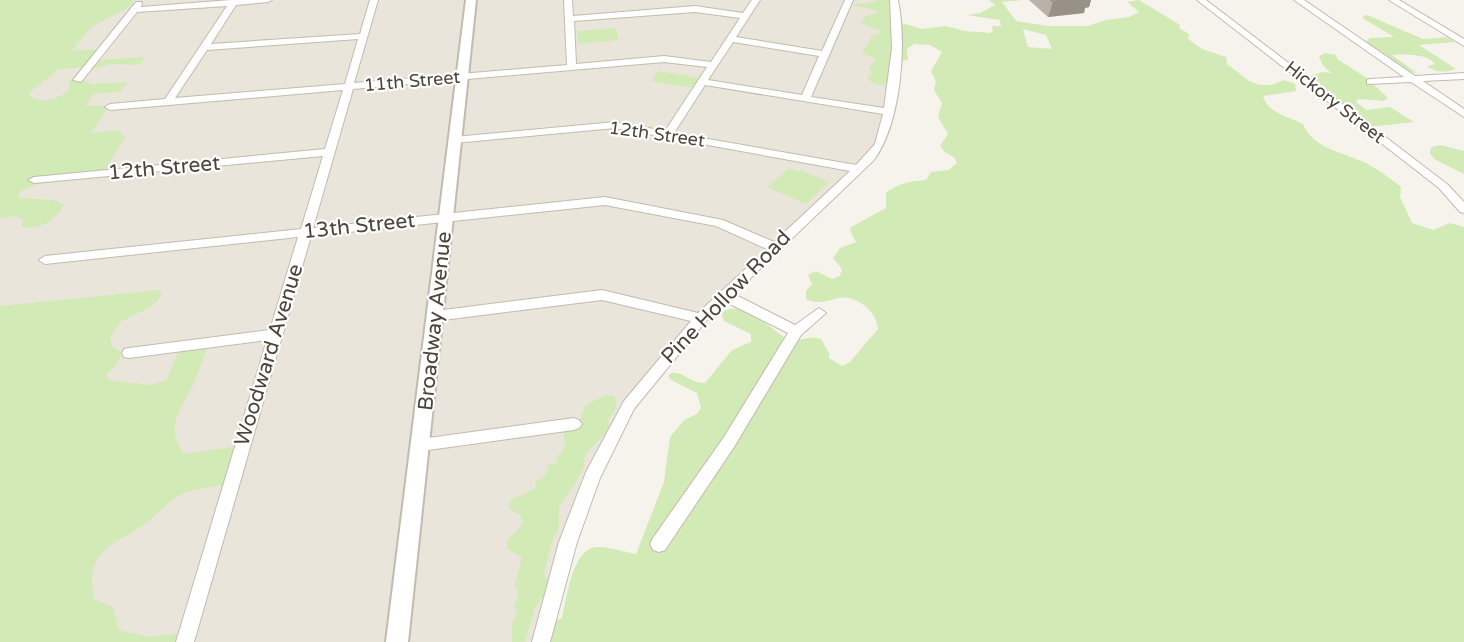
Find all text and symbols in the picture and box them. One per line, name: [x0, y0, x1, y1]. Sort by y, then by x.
street label: Hickory Street: [1281, 56, 1389, 148]
street label: 11th Street: [363, 66, 461, 96]
street label: 12th Street: [608, 116, 706, 152]
street label: 12th Street: [107, 151, 221, 185]
street label: 13th Street: [302, 208, 416, 244]
street label: Pine Hollow Road: [656, 225, 796, 369]
street label: Broadway Avenue: [413, 230, 457, 412]
street label: Woodward Avenue: [229, 261, 309, 449]

